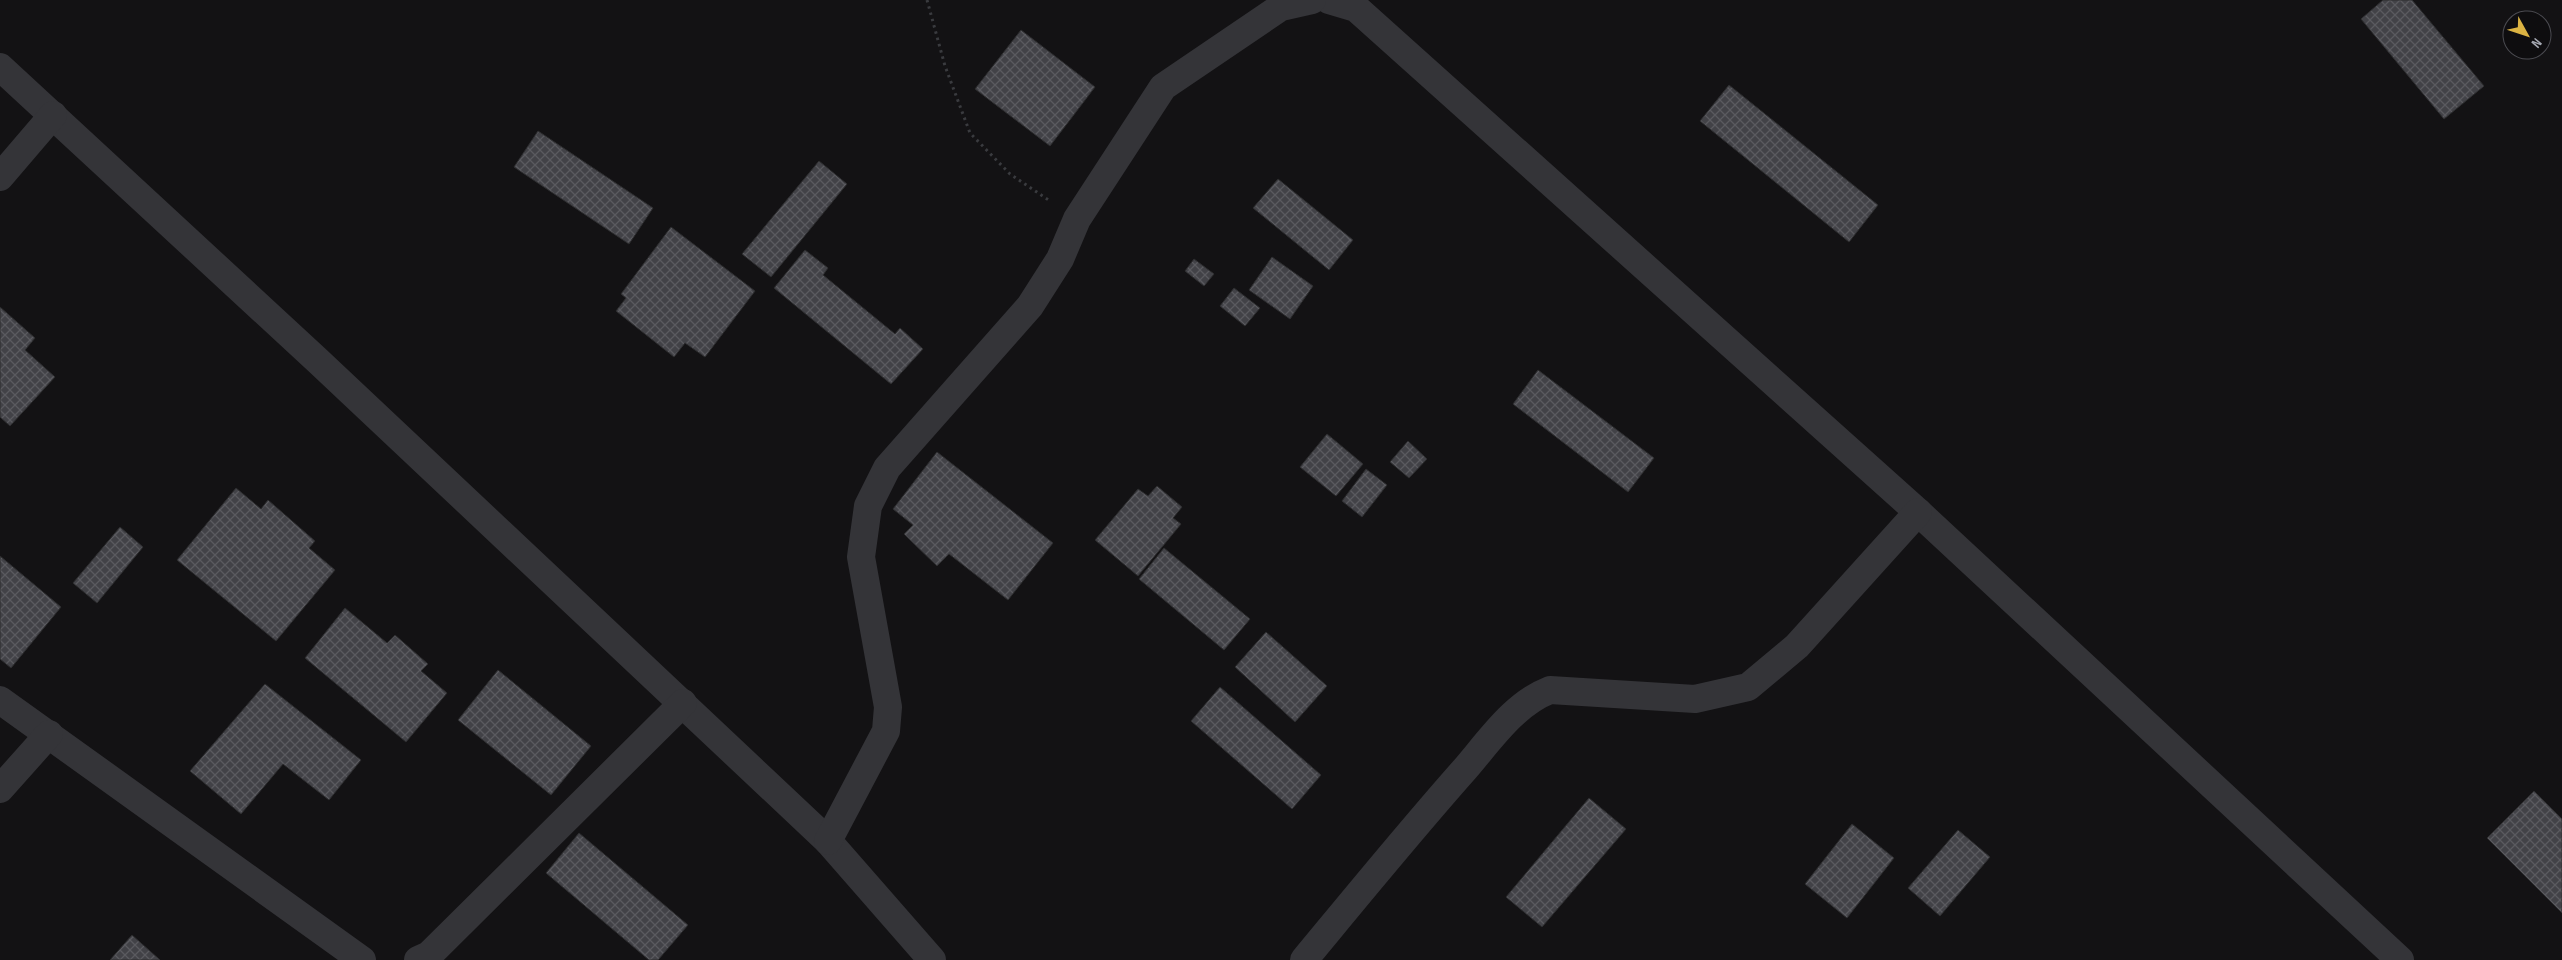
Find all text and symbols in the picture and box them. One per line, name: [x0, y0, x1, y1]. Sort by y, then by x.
north arrow: [2502, 10, 2552, 60]
text: N: [2528, 35, 2545, 51]

